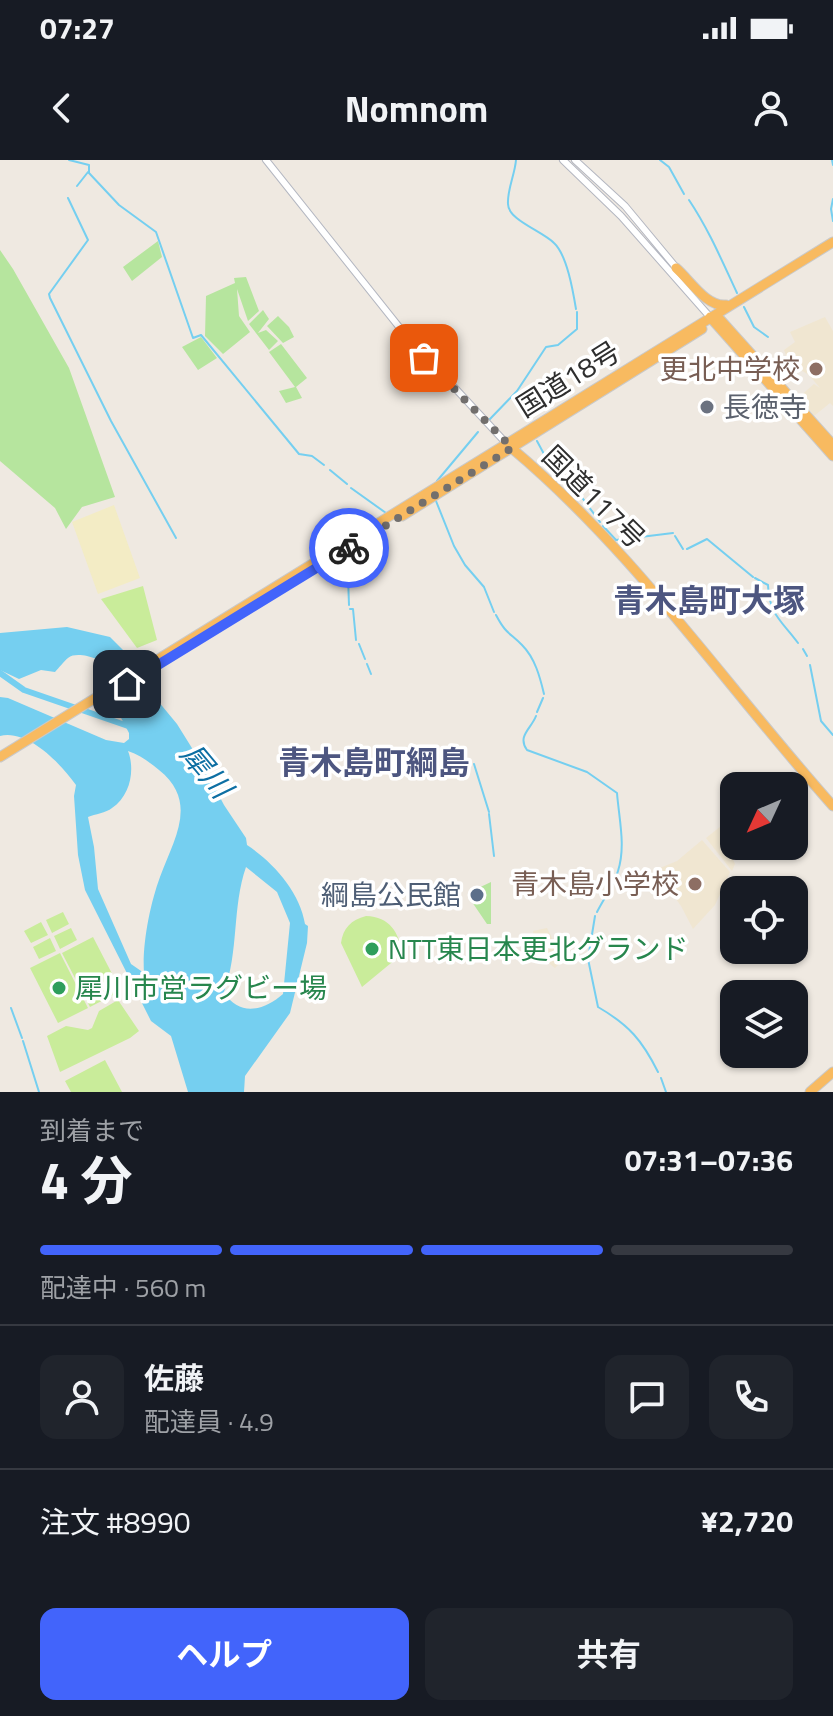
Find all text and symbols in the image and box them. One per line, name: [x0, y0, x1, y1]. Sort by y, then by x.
text: 07:27: [40, 5, 115, 51]
text: Nomnom: [345, 81, 488, 136]
icon: back: [40, 86, 84, 130]
icon: person: [749, 86, 793, 130]
pin: [390, 324, 458, 392]
street label: 国道18号: [507, 330, 628, 427]
icon: bag: [402, 336, 446, 380]
place label: 更北中学校: [660, 347, 800, 390]
marker: 更北中学校: [807, 360, 825, 378]
place label: 長徳寺: [723, 385, 807, 428]
marker: 長徳寺: [698, 398, 716, 416]
street label: 国道117号: [533, 435, 656, 558]
courier: [309, 508, 389, 588]
icon: bike: [327, 526, 371, 570]
district label: 青木島町大塚: [613, 576, 805, 624]
pin: [93, 650, 161, 718]
icon: home: [105, 662, 149, 706]
water label: 犀川: [170, 733, 246, 810]
district label: 青木島町綱島: [278, 738, 470, 786]
north arrow: [720, 772, 808, 860]
map controls: [720, 772, 808, 1068]
place label: 青木島小学校: [511, 862, 679, 905]
place label: 綱島公民館: [321, 873, 461, 916]
marker: 青木島小学校: [686, 875, 704, 893]
button: locate: [720, 876, 808, 964]
marker: 綱島公民館: [468, 886, 486, 904]
place label: NTT東日本更北グランド: [388, 927, 688, 970]
marker: NTT東日本更北グランド: [363, 940, 381, 958]
place label: 犀川市営ラグビー場: [75, 966, 327, 1009]
marker: 犀川市営ラグビー場: [50, 979, 68, 997]
button: layers: [720, 980, 808, 1068]
text: 到着まで: [40, 1111, 144, 1150]
text: 07:31–07:36: [625, 1137, 793, 1183]
text: 4 分: [40, 1140, 133, 1219]
text: 配達中 · 560 m: [40, 1268, 206, 1307]
button: person: [40, 1355, 124, 1439]
text: 佐藤: [144, 1355, 204, 1401]
button: chat: [605, 1355, 689, 1439]
button: phone: [709, 1355, 793, 1439]
text: 配達員 · 4.9: [144, 1402, 274, 1441]
text: ¥2,720: [701, 1498, 793, 1544]
text: 注文 #8990: [40, 1499, 191, 1545]
button: ヘルプ: [40, 1608, 409, 1700]
button: 共有: [425, 1608, 793, 1700]

